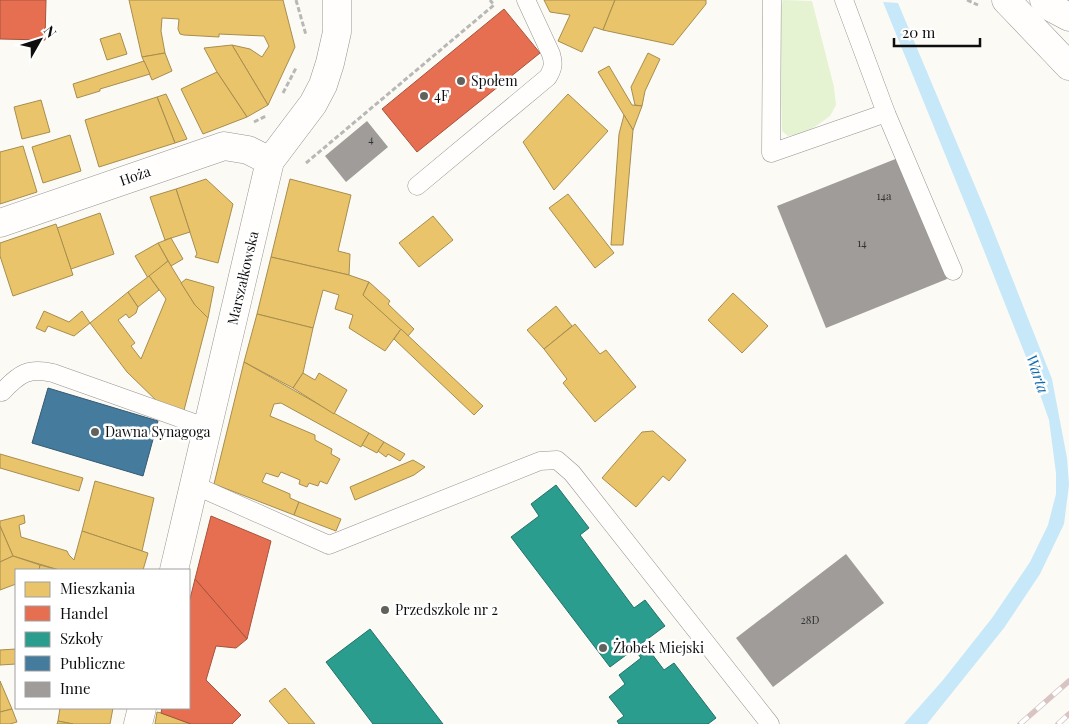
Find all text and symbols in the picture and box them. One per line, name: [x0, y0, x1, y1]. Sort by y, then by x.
north arrow: [15, 15, 65, 65]
scale bar: [894, 15, 980, 47]
text: N: [40, 22, 61, 41]
text: 20 m: [902, 22, 936, 42]
place label: Społem: [471, 71, 518, 90]
marker: Społem: [455, 75, 467, 87]
place label: 4F: [434, 86, 449, 105]
marker: 4F: [418, 90, 430, 102]
house number: 4: [368, 131, 374, 146]
street label: Hoża: [117, 161, 153, 190]
house number: 14a: [877, 188, 892, 203]
street label: Marszałkowska: [223, 229, 263, 327]
house number: 14: [857, 235, 867, 250]
water label: Warta: [1022, 352, 1054, 396]
place label: Dawna Synagoga: [105, 422, 211, 441]
marker: Dawna Synagoga: [89, 426, 101, 438]
legend: [15, 569, 190, 709]
text: Mieszkania: [60, 578, 136, 598]
place label: Przedszkole nr 2: [395, 600, 498, 619]
text: Handel: [60, 603, 108, 623]
marker: Przedszkole nr 2: [379, 604, 391, 616]
house number: 28D: [801, 612, 820, 627]
text: Szkoły: [60, 628, 103, 648]
place label: Żłobek Miejski: [613, 638, 704, 657]
marker: Żłobek Miejski: [597, 642, 609, 654]
text: Publiczne: [60, 653, 125, 673]
text: Inne: [60, 678, 91, 698]

